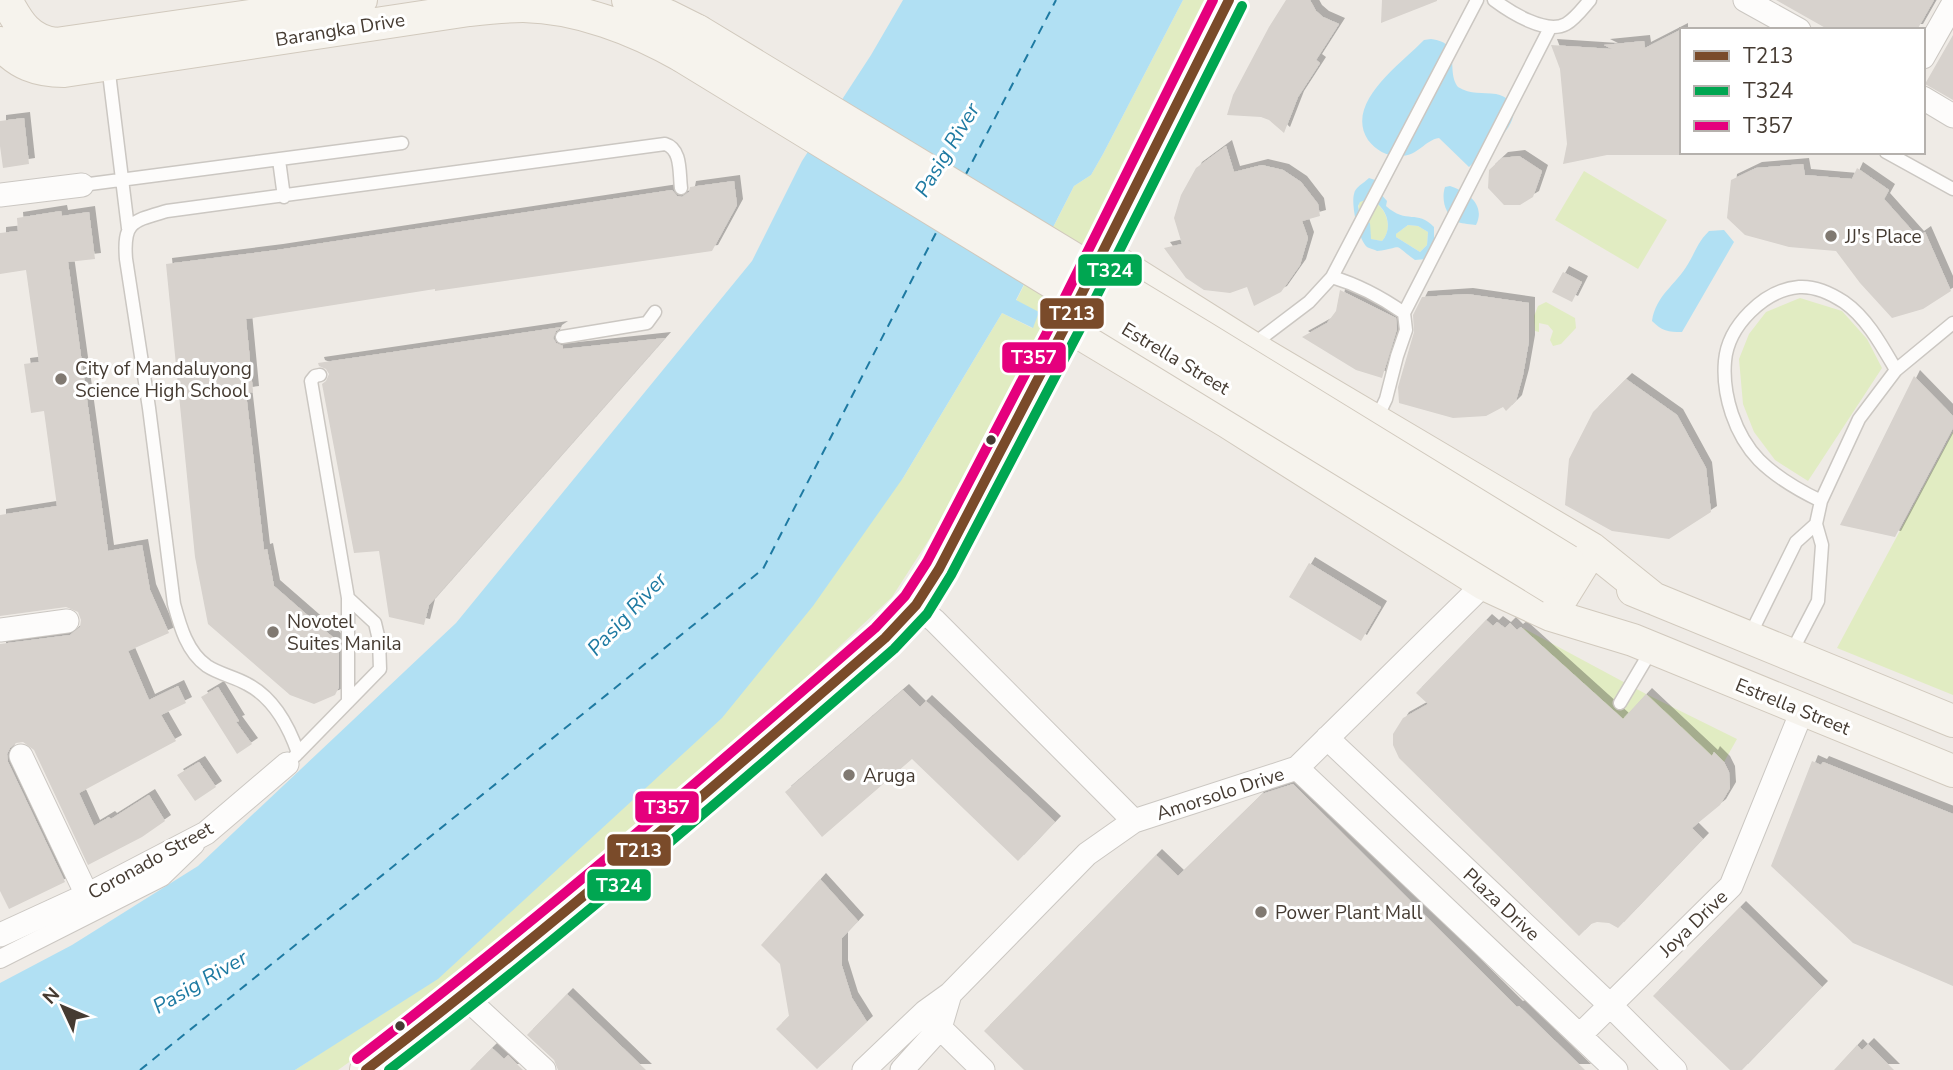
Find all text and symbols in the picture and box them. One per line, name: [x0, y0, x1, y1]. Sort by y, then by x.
street label: Barangka Drive: [273, 7, 407, 53]
legend: [1680, 28, 1925, 154]
text: T213: [1743, 42, 1793, 70]
text: T324: [1743, 77, 1793, 105]
water label: Pasig River: [908, 97, 986, 202]
text: T357: [1743, 112, 1793, 140]
place label: JJ's Place: [1844, 224, 1922, 250]
marker: JJ's Place: [1823, 228, 1839, 244]
line badge: T324: [1077, 253, 1143, 287]
text: T324: [1087, 258, 1133, 284]
line badge: T213: [1039, 297, 1105, 330]
text: T213: [1049, 301, 1095, 327]
street label: Estrella Street: [1117, 316, 1235, 401]
line badge: T357: [1001, 341, 1067, 374]
text: T357: [1011, 345, 1057, 371]
place label: City of Mandaluyong Science High School: [75, 356, 252, 404]
marker: City of Mandaluyong Science High School: [53, 371, 69, 387]
unlabelled marker: [984, 433, 998, 447]
water label: Pasig River: [581, 566, 673, 662]
place label: Novotel Suites Manila: [287, 609, 402, 657]
marker: Novotel Suites Manila: [265, 624, 281, 640]
street label: Estrella Street: [1731, 672, 1854, 742]
street label: Amorsolo Drive: [1153, 761, 1288, 827]
place label: Aruga: [863, 763, 916, 789]
marker: Aruga: [841, 767, 857, 783]
line badge: T357: [634, 790, 700, 824]
text: T357: [644, 795, 690, 821]
street label: Coronado Street: [83, 816, 218, 906]
line badge: T213: [606, 833, 672, 867]
text: T213: [616, 838, 662, 864]
street label: Plaza Drive: [1457, 862, 1545, 947]
line badge: T324: [586, 868, 652, 902]
text: T324: [596, 873, 642, 899]
street label: Joya Drive: [1653, 884, 1734, 964]
place label: Power Plant Mall: [1275, 900, 1423, 926]
marker: Power Plant Mall: [1253, 904, 1269, 920]
water label: Pasig River: [148, 943, 253, 1020]
north arrow: [28, 972, 98, 1042]
text: N: [37, 982, 66, 1010]
unlabelled marker: [393, 1019, 407, 1033]

